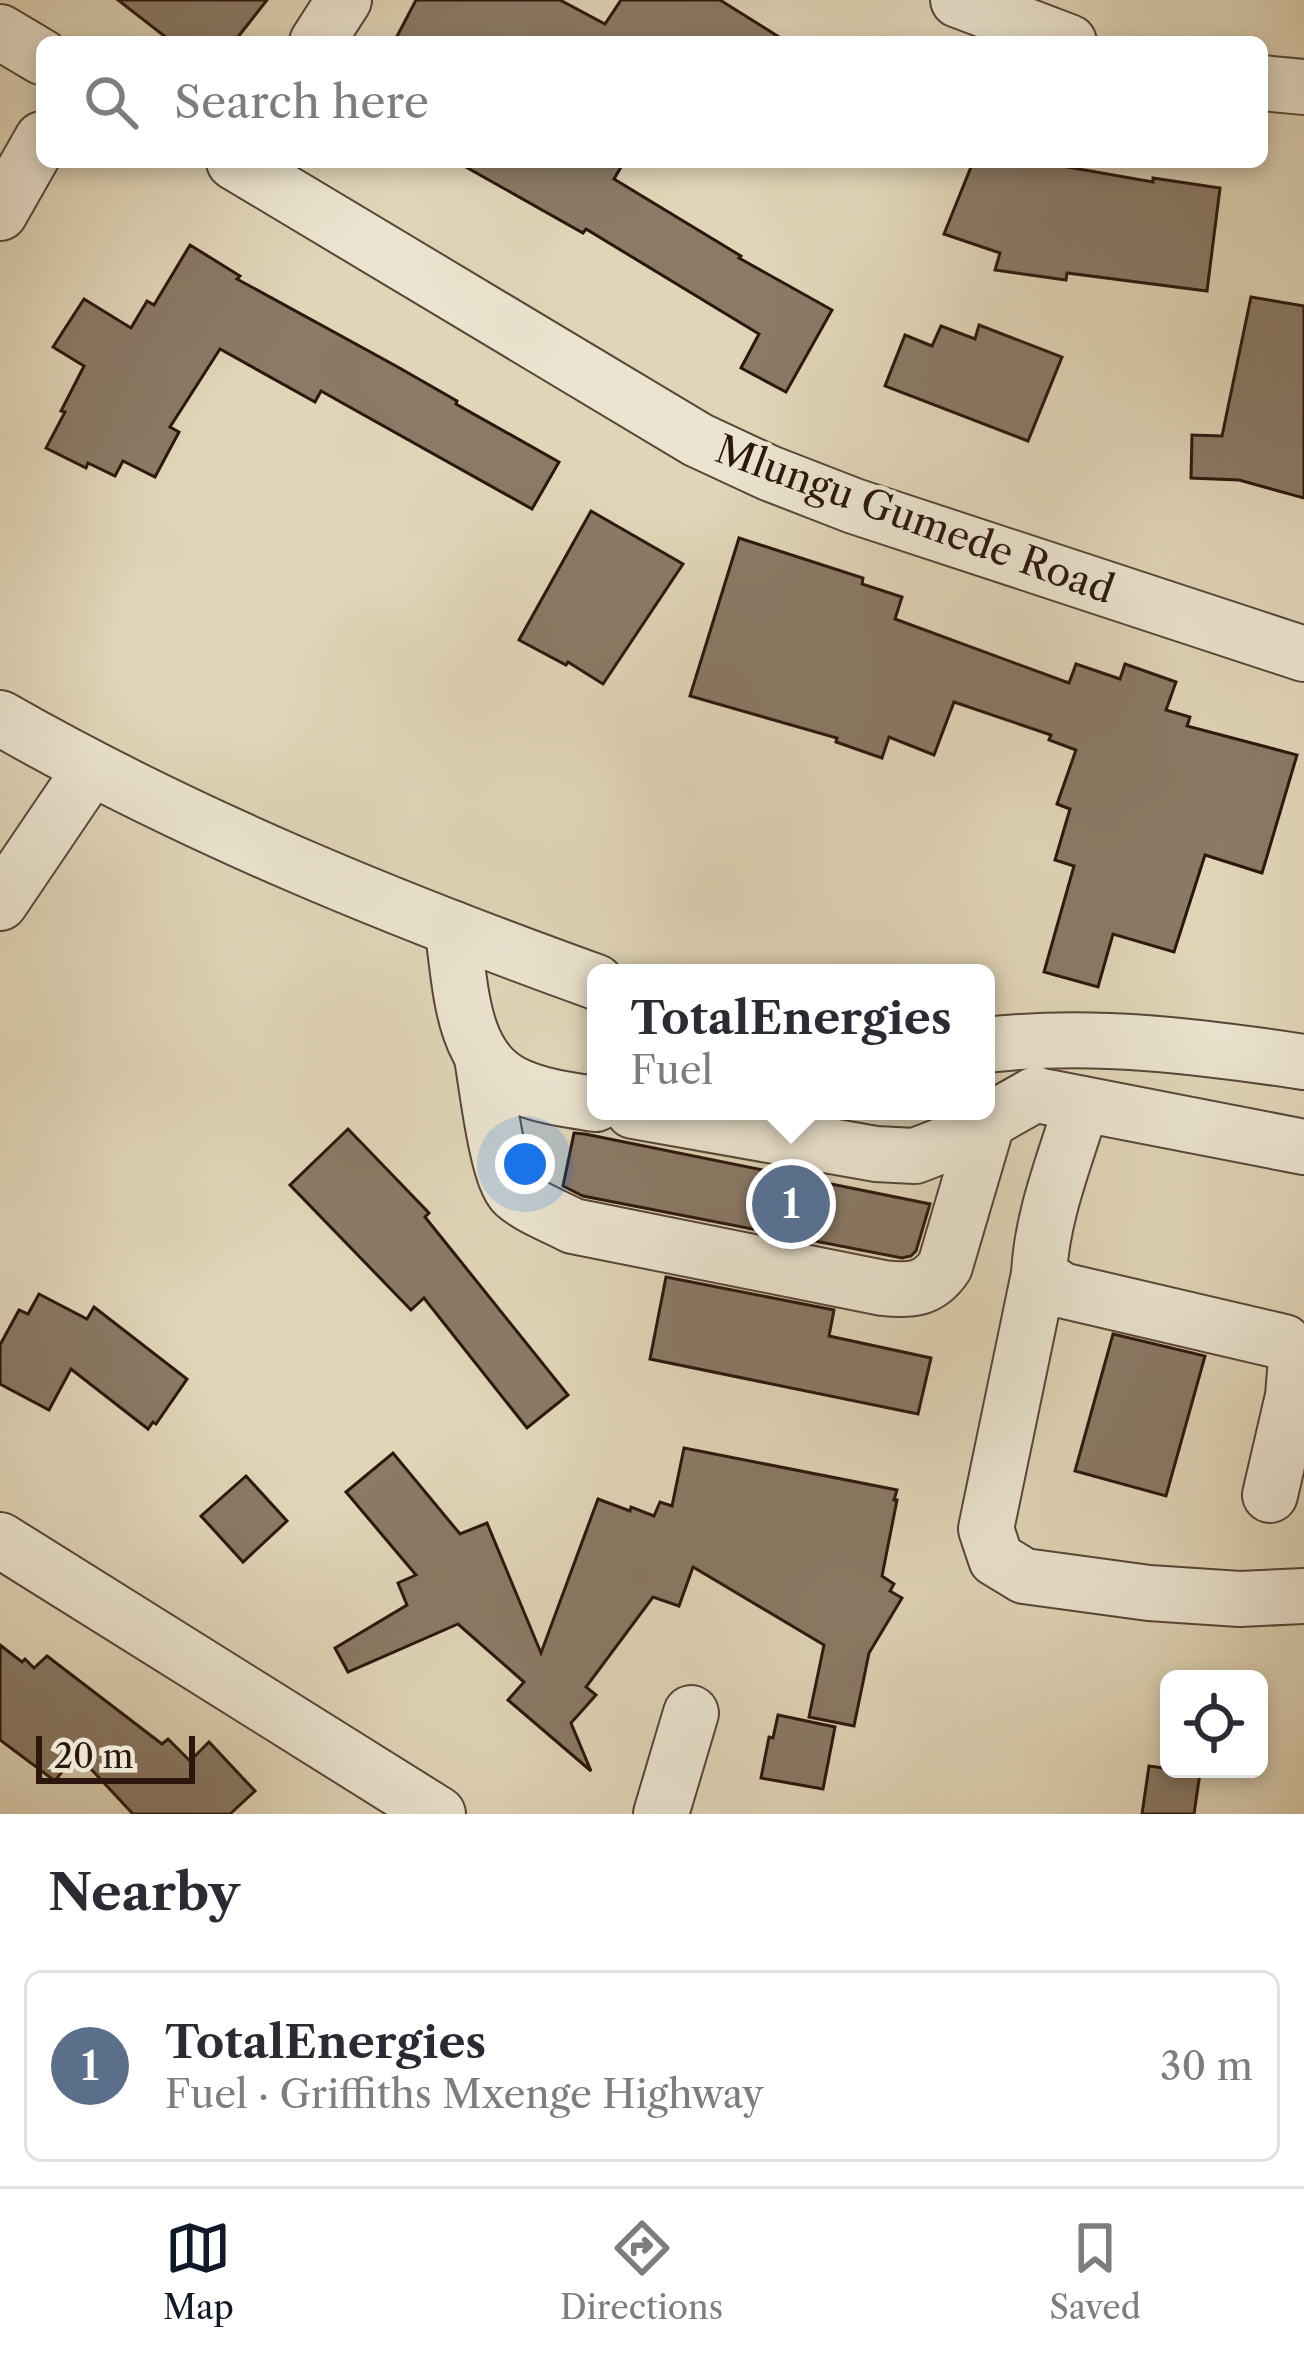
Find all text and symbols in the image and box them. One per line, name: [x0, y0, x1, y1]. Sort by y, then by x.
search box: [36, 36, 1268, 168]
icon: search: [78, 69, 144, 135]
text: Search here: [174, 74, 429, 130]
street label: Mlungu Gumede Road: [709, 425, 1121, 613]
popup: [587, 964, 995, 1120]
text: TotalEnergies: [630, 990, 952, 1046]
text: Fuel: [630, 1046, 713, 1094]
your location: [495, 1134, 555, 1194]
pin: 1: [752, 1159, 830, 1249]
map controls: [1160, 1670, 1268, 1778]
button: locate: [1160, 1670, 1268, 1778]
scale bar: [36, 1730, 195, 1783]
text: 20 m: [54, 1736, 133, 1777]
text: Nearby: [48, 1861, 240, 1923]
text: TotalEnergies: [165, 2014, 486, 2070]
text: 1: [81, 2042, 99, 2090]
text: 30 m: [1160, 2042, 1253, 2090]
text: Fuel · Griffiths Mxenge Highway: [165, 2070, 764, 2118]
tab: Map: [163, 2215, 234, 2328]
tab: Directions: [560, 2215, 723, 2328]
tab: Saved: [1049, 2215, 1141, 2328]

